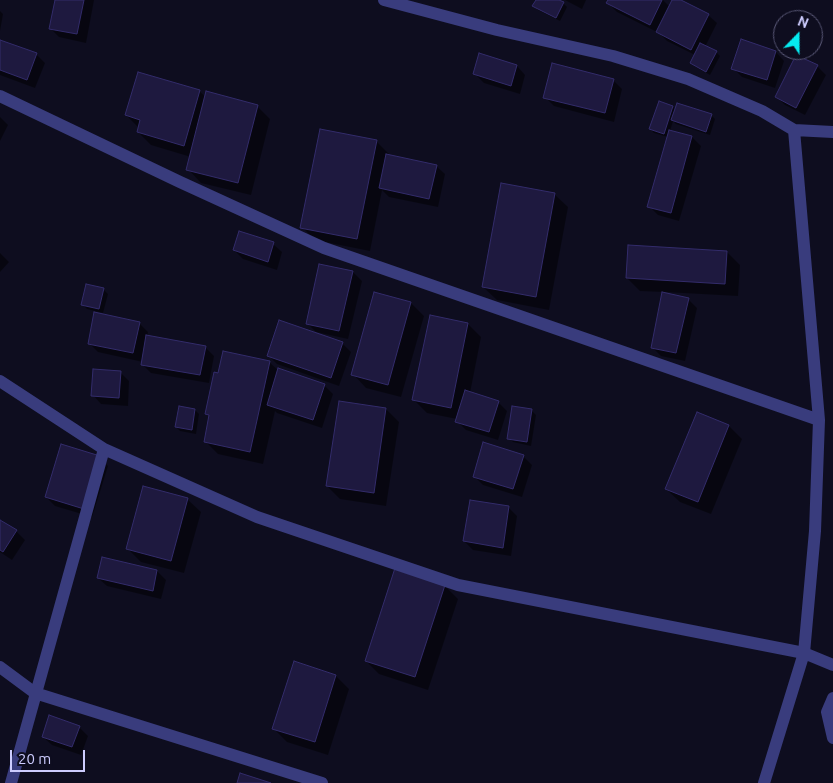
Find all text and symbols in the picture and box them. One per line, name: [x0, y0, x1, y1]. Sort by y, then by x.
north arrow: [773, 10, 823, 60]
text: N: [795, 13, 811, 31]
scale bar: [12, 740, 88, 772]
text: 20 m: [18, 750, 51, 767]

